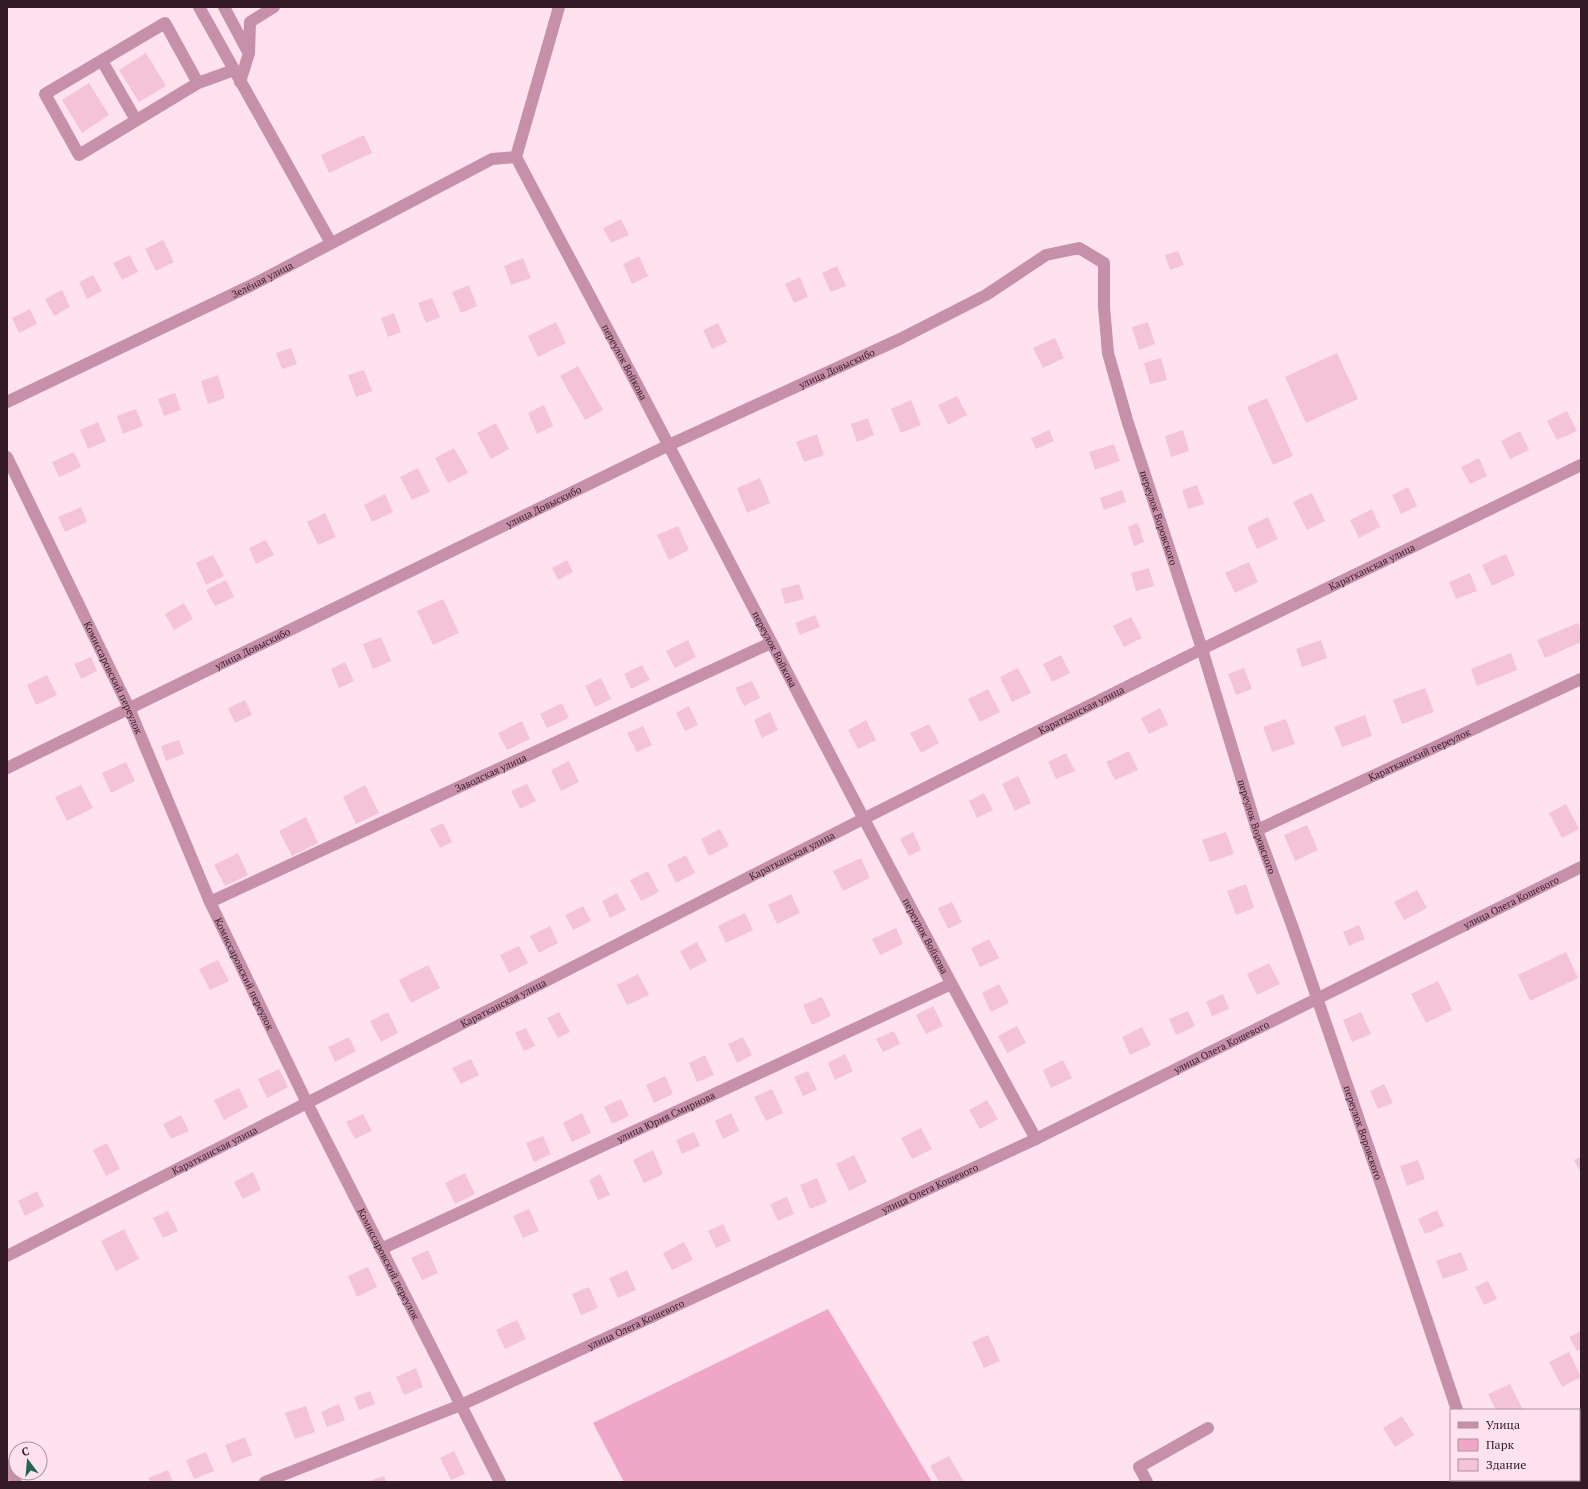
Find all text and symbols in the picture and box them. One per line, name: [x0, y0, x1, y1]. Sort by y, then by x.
street label: Зелёная улица: [229, 259, 295, 301]
street label: переулок Войкова: [599, 322, 650, 402]
street label: улица Довыскибо: [796, 345, 877, 392]
street label: переулок Воровского: [1137, 469, 1180, 567]
street label: улица Довыскибо: [503, 483, 584, 531]
street label: Каратканская улица: [1327, 541, 1417, 594]
street label: переулок Войкова: [749, 609, 800, 690]
street label: Комиссаровский переулок: [81, 619, 145, 737]
street label: улица Довыскибо: [212, 625, 293, 673]
street label: Каратканская улица: [1036, 683, 1126, 737]
street label: Каратканский переулок: [1366, 725, 1473, 784]
street label: Заводская улица: [453, 751, 529, 795]
street label: переулок Воровского: [1235, 778, 1279, 876]
street label: Каратканская улица: [747, 829, 837, 883]
street label: улица Олега Кошевого: [1460, 873, 1562, 932]
street label: переулок Войкова: [900, 896, 951, 976]
street label: Комиссаровский переулок: [211, 916, 277, 1033]
street label: Каратканская улица: [458, 976, 548, 1030]
street label: улица Олега Кошевого: [1171, 1018, 1272, 1077]
street label: переулок Воровского: [1341, 1084, 1385, 1182]
street label: улица Юрия Смирнова: [614, 1089, 717, 1146]
street label: Каратканская улица: [170, 1123, 260, 1178]
street label: улица Олега Кошевого: [879, 1160, 981, 1217]
street label: Комиссаровский переулок: [355, 1206, 423, 1323]
street label: улица Олега Кошевого: [585, 1297, 687, 1353]
legend: [1450, 1409, 1580, 1481]
text: Улица: [1486, 1417, 1520, 1432]
text: Парк: [1486, 1437, 1514, 1452]
north arrow: [8, 1441, 48, 1481]
text: С: [20, 1444, 31, 1459]
text: Здание: [1486, 1457, 1526, 1472]

